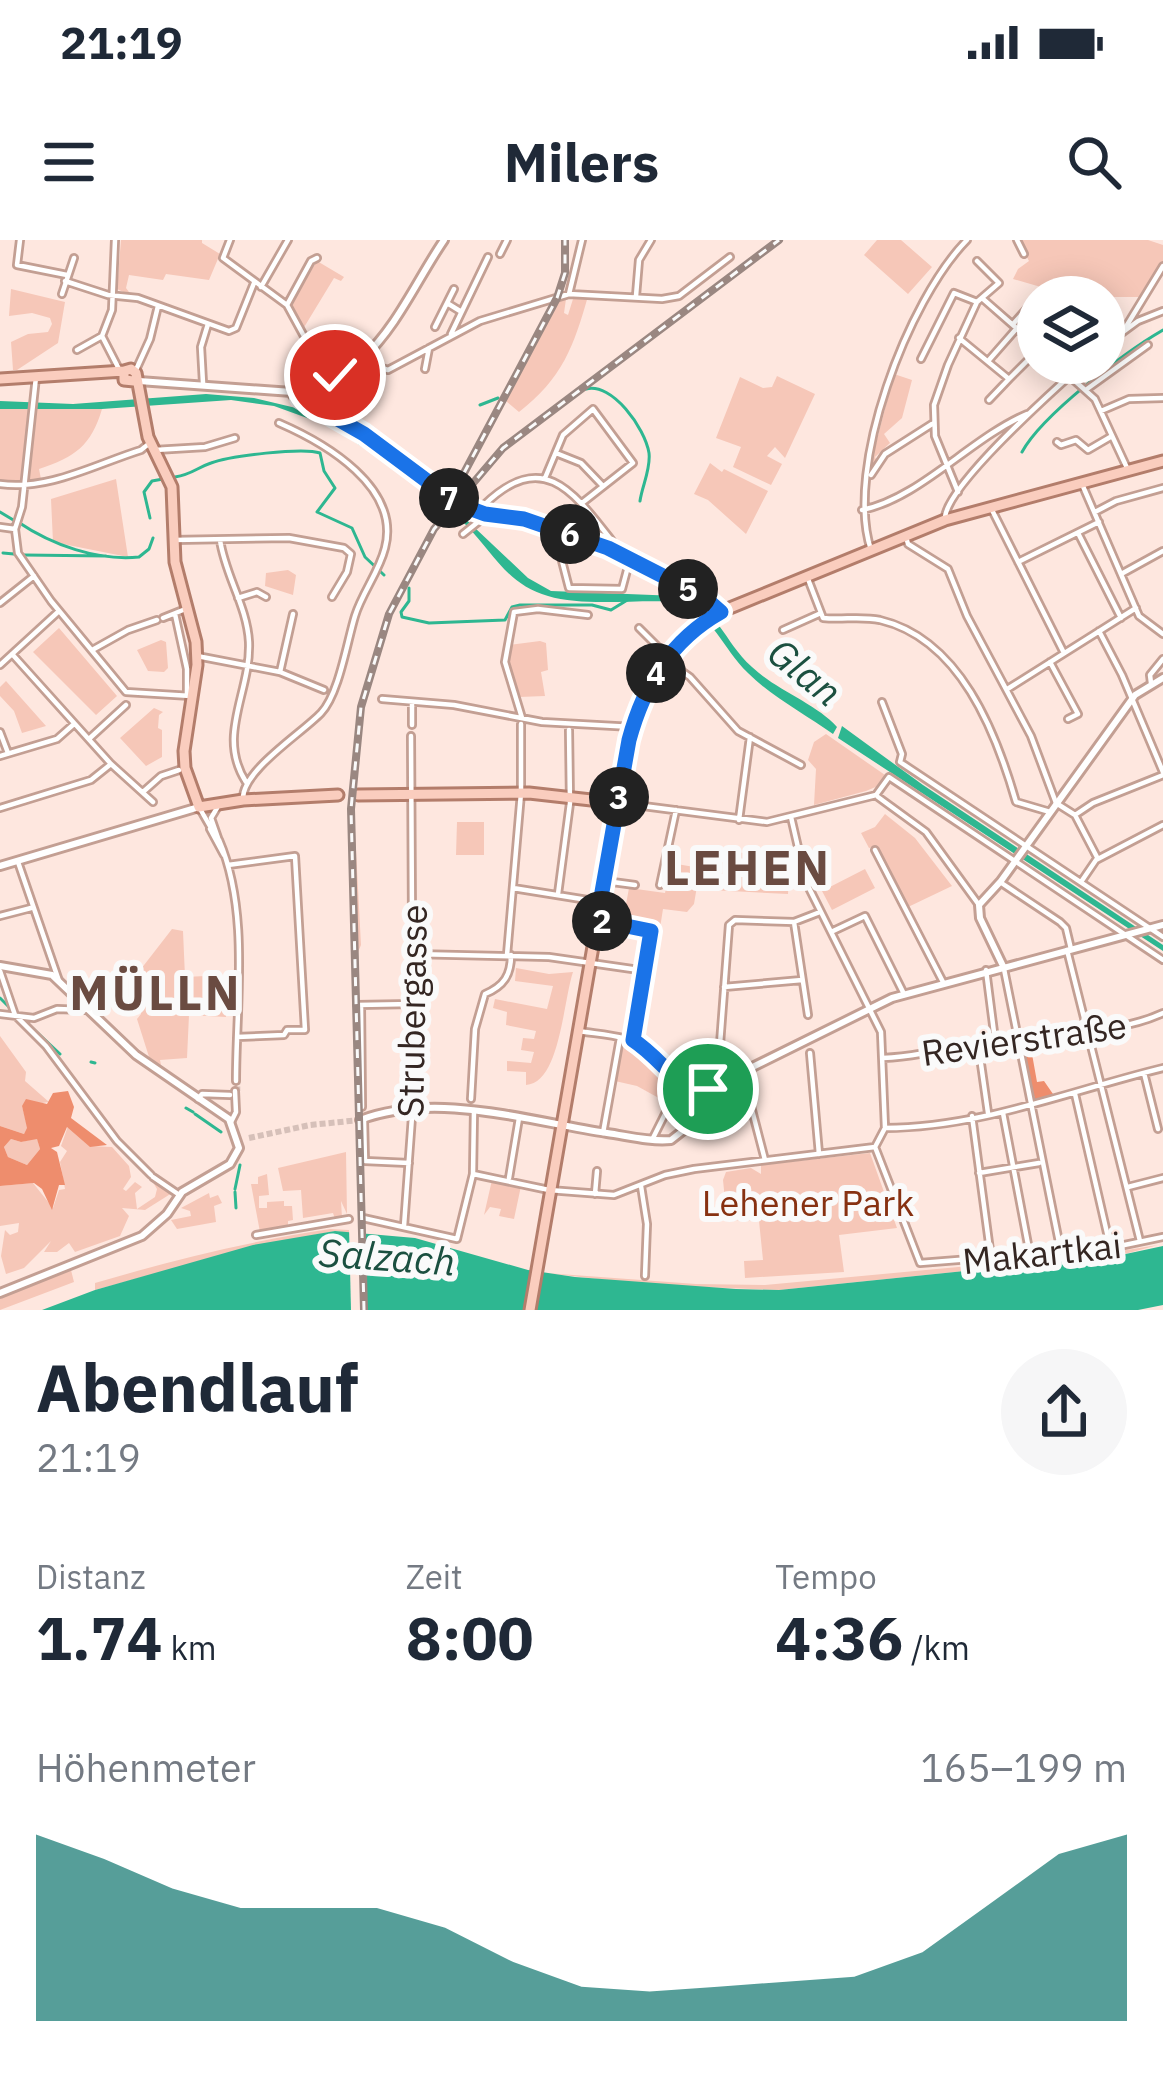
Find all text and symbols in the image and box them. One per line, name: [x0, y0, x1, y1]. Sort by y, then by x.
text: 21:19: [60, 13, 183, 71]
text: Milers: [504, 127, 659, 197]
icon: menu: [36, 129, 102, 195]
icon: search: [1061, 129, 1127, 195]
map controls: [1017, 276, 1125, 384]
button: layers: [1017, 276, 1125, 384]
pin: [284, 324, 386, 426]
icon: check: [302, 342, 368, 408]
pin: 7: [419, 468, 479, 528]
text: 7: [439, 476, 459, 519]
pin: 6: [540, 504, 600, 564]
text: 6: [560, 512, 580, 555]
pin: 5: [658, 559, 718, 619]
text: 5: [678, 567, 698, 610]
water label: Glan: [758, 626, 853, 717]
pin: 4: [626, 643, 686, 703]
text: 4: [646, 651, 666, 694]
pin: 3: [589, 767, 649, 827]
text: 3: [609, 775, 629, 818]
district label: LEHEN: [664, 836, 832, 898]
pin: 2: [572, 891, 632, 951]
text: 2: [592, 899, 612, 942]
street label: Strubergasse: [386, 904, 437, 1118]
district label: MÜLLN: [69, 961, 243, 1023]
street label: Revierstraße: [918, 1001, 1130, 1076]
pin: [657, 1038, 759, 1140]
icon: arrive: [675, 1056, 741, 1122]
park label: Lehener Park: [702, 1179, 914, 1226]
street label: Makartkai: [960, 1221, 1124, 1284]
water label: Salzach: [317, 1226, 457, 1287]
text: Abendlauf: [36, 1344, 359, 1430]
button: share: [1001, 1349, 1127, 1475]
text: 21:19: [36, 1432, 141, 1483]
text: Distanz: [36, 1555, 146, 1598]
text: Zeit: [406, 1555, 463, 1598]
text: Tempo: [775, 1555, 877, 1598]
text: 1.74: [36, 1598, 163, 1677]
text: 8:00: [406, 1598, 533, 1677]
text: 4:36: [775, 1598, 903, 1677]
text: km: [163, 1626, 217, 1669]
text: /km: [903, 1626, 970, 1669]
text: Höhenmeter: [36, 1742, 256, 1793]
text: 165–199 m: [920, 1742, 1127, 1793]

